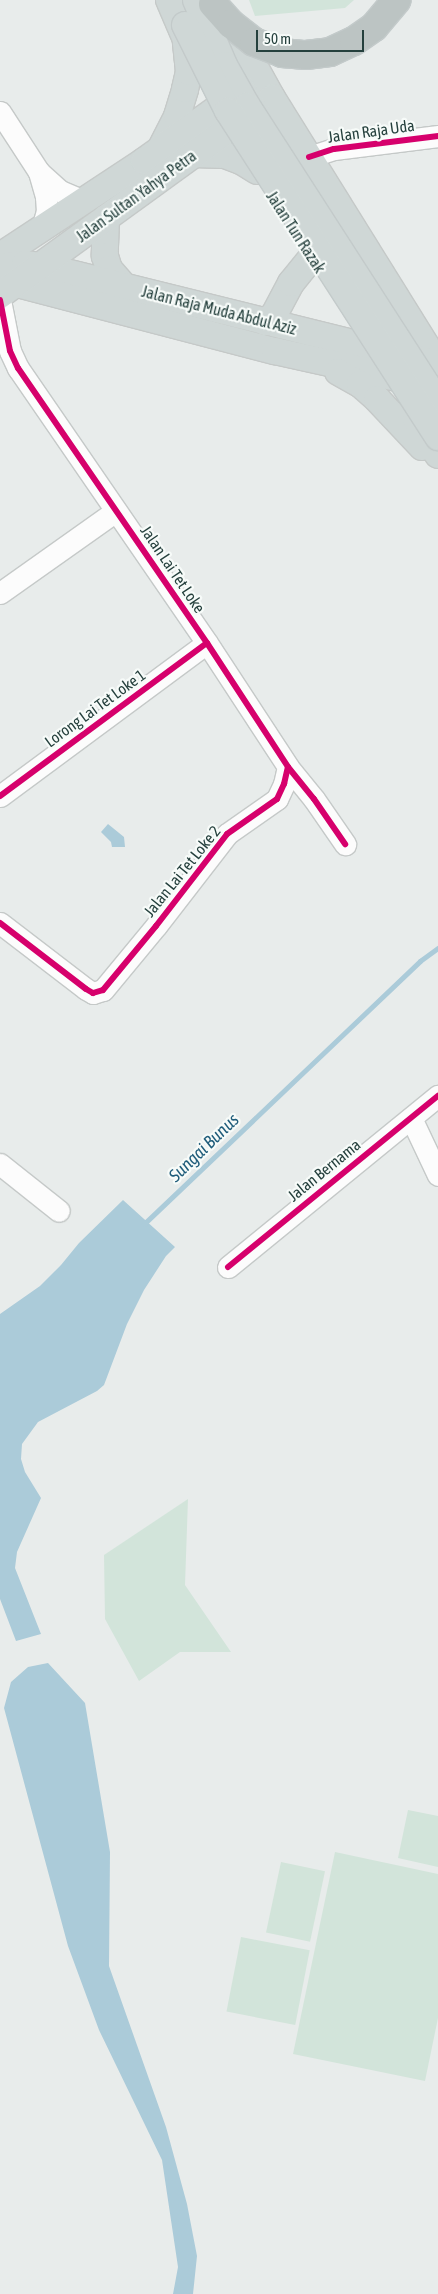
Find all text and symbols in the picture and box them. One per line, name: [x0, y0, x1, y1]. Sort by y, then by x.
scale bar: [258, 20, 366, 52]
text: 50 m: [264, 30, 291, 47]
street label: Jalan Raja Uda: [326, 115, 416, 147]
street label: Jalan Sultan Yahya Petra: [72, 146, 200, 246]
street label: Jalan Tun Razak: [262, 187, 330, 277]
street label: Jalan Raja Muda Abdul Aziz: [140, 281, 298, 339]
street label: Jalan Lai Tet Loke: [137, 522, 209, 616]
street label: Lorong Lai Tet Loke 1: [41, 665, 149, 751]
street label: Jalan Lai Tet Loke 2: [140, 822, 224, 920]
water label: Sungai Bunus: [164, 1109, 244, 1187]
street label: Jalan Bernama: [284, 1135, 364, 1205]

